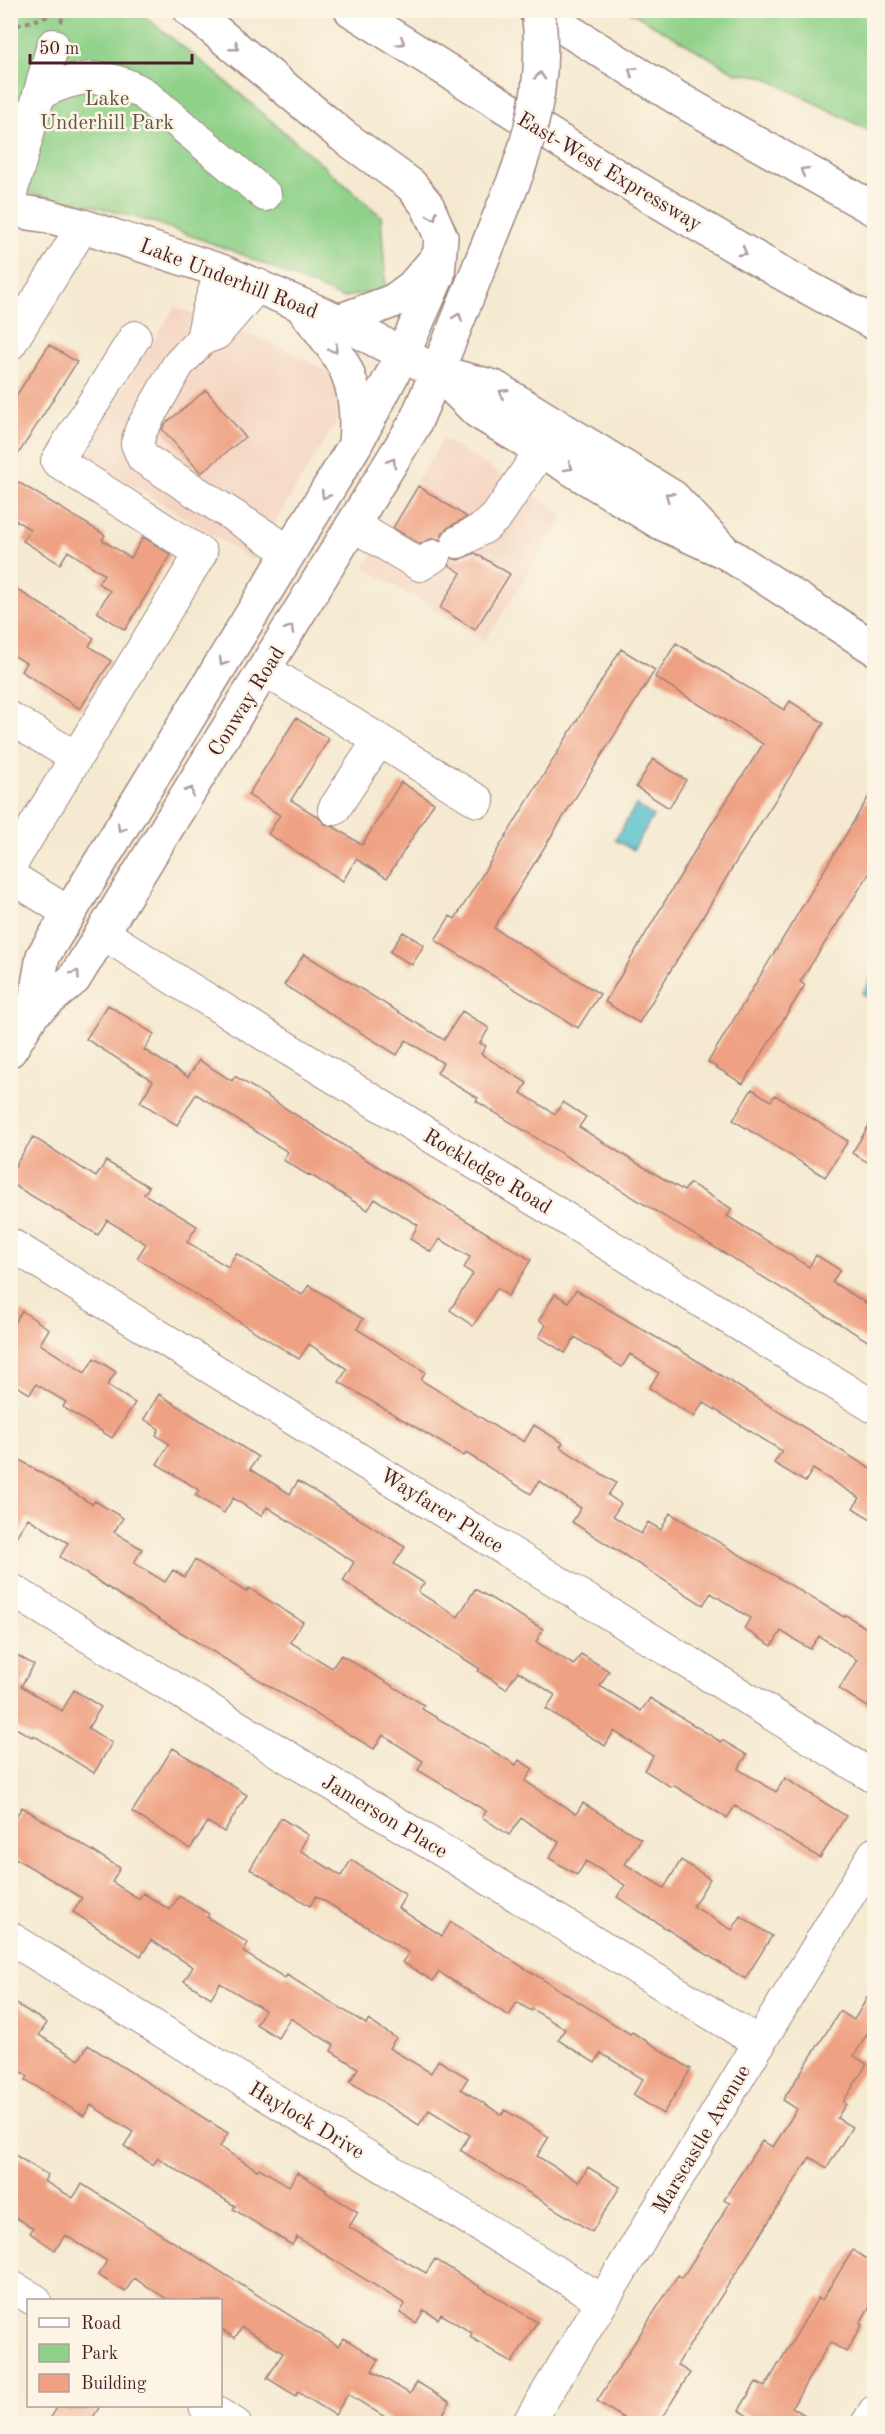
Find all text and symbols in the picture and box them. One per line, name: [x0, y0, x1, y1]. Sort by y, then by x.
scale bar: [30, 27, 192, 65]
one-way arrow: [395, 34, 405, 46]
text: 50 m: [39, 40, 79, 58]
one-way arrow: [228, 40, 239, 51]
one-way arrow: [628, 66, 638, 78]
one-way arrow: [533, 71, 546, 80]
park label: Lake Underhill Park: [40, 89, 174, 134]
street label: East-West Expressway: [513, 109, 705, 236]
one-way arrow: [800, 166, 811, 178]
one-way arrow: [425, 210, 437, 221]
street label: Lake Underhill Road: [136, 236, 320, 323]
one-way arrow: [737, 244, 748, 256]
one-way arrow: [451, 313, 464, 323]
one-way arrow: [327, 343, 338, 354]
one-way arrow: [499, 389, 509, 401]
one-way arrow: [384, 458, 396, 468]
one-way arrow: [563, 459, 573, 471]
one-way arrow: [320, 489, 332, 499]
one-way arrow: [665, 492, 676, 503]
one-way arrow: [283, 625, 295, 635]
street label: Conway Road: [205, 643, 289, 760]
one-way arrow: [219, 656, 231, 666]
one-way arrow: [183, 787, 195, 797]
one-way arrow: [117, 822, 129, 832]
one-way arrow: [69, 970, 80, 981]
street label: Rockledge Road: [419, 1126, 555, 1219]
street label: Wayfarer Place: [376, 1465, 507, 1558]
street label: Jamerson Place: [318, 1772, 451, 1863]
street label: Marscastle Avenue: [650, 2062, 755, 2218]
street label: Haylock Drive: [245, 2079, 367, 2164]
legend: [27, 2299, 222, 2407]
text: Road: [81, 2315, 121, 2333]
text: Park: [81, 2345, 118, 2363]
text: Building: [81, 2375, 147, 2393]

